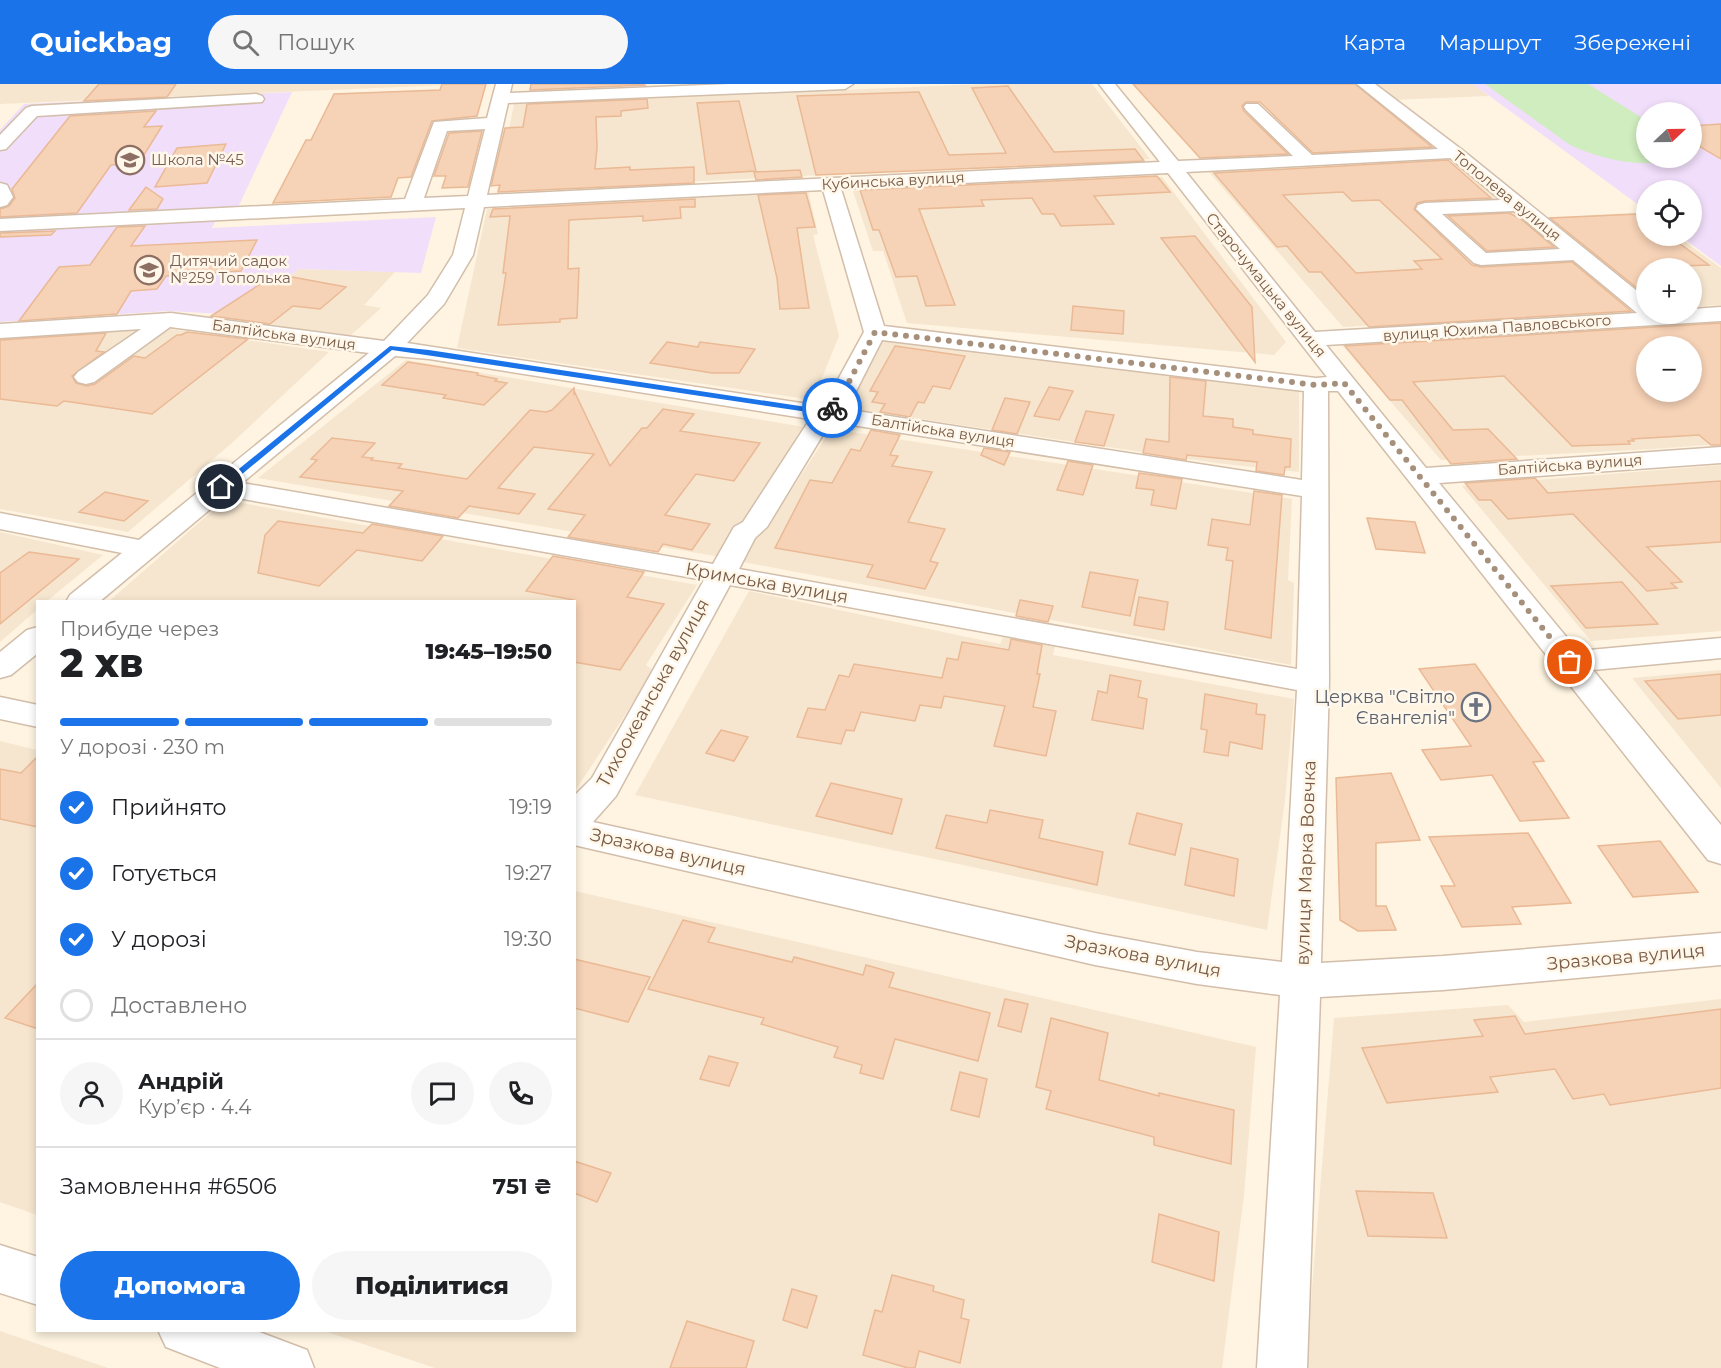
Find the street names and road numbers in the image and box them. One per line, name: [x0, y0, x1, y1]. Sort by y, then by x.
street label: Тополева вулиця: [1449, 146, 1565, 245]
street label: Кубинська вулиця: [821, 167, 965, 194]
street label: Старочумацька вулиця: [1202, 209, 1331, 361]
street label: вулиця Юхима Павловського: [1382, 310, 1612, 345]
street label: Балтійська вулиця: [211, 315, 357, 354]
street label: Балтійська вулиця: [870, 410, 1016, 451]
street label: Балтійська вулиця: [1497, 450, 1643, 479]
street label: Кримська вулиця: [684, 558, 850, 608]
street label: Тихоокеанська вулиця: [592, 595, 714, 791]
street label: вулиця Марка Вовчка: [1291, 760, 1321, 966]
street label: Зразкова вулиця: [588, 823, 748, 881]
street label: Зразкова вулиця: [1063, 930, 1223, 982]
street label: Зразкова вулиця: [1546, 939, 1706, 975]

